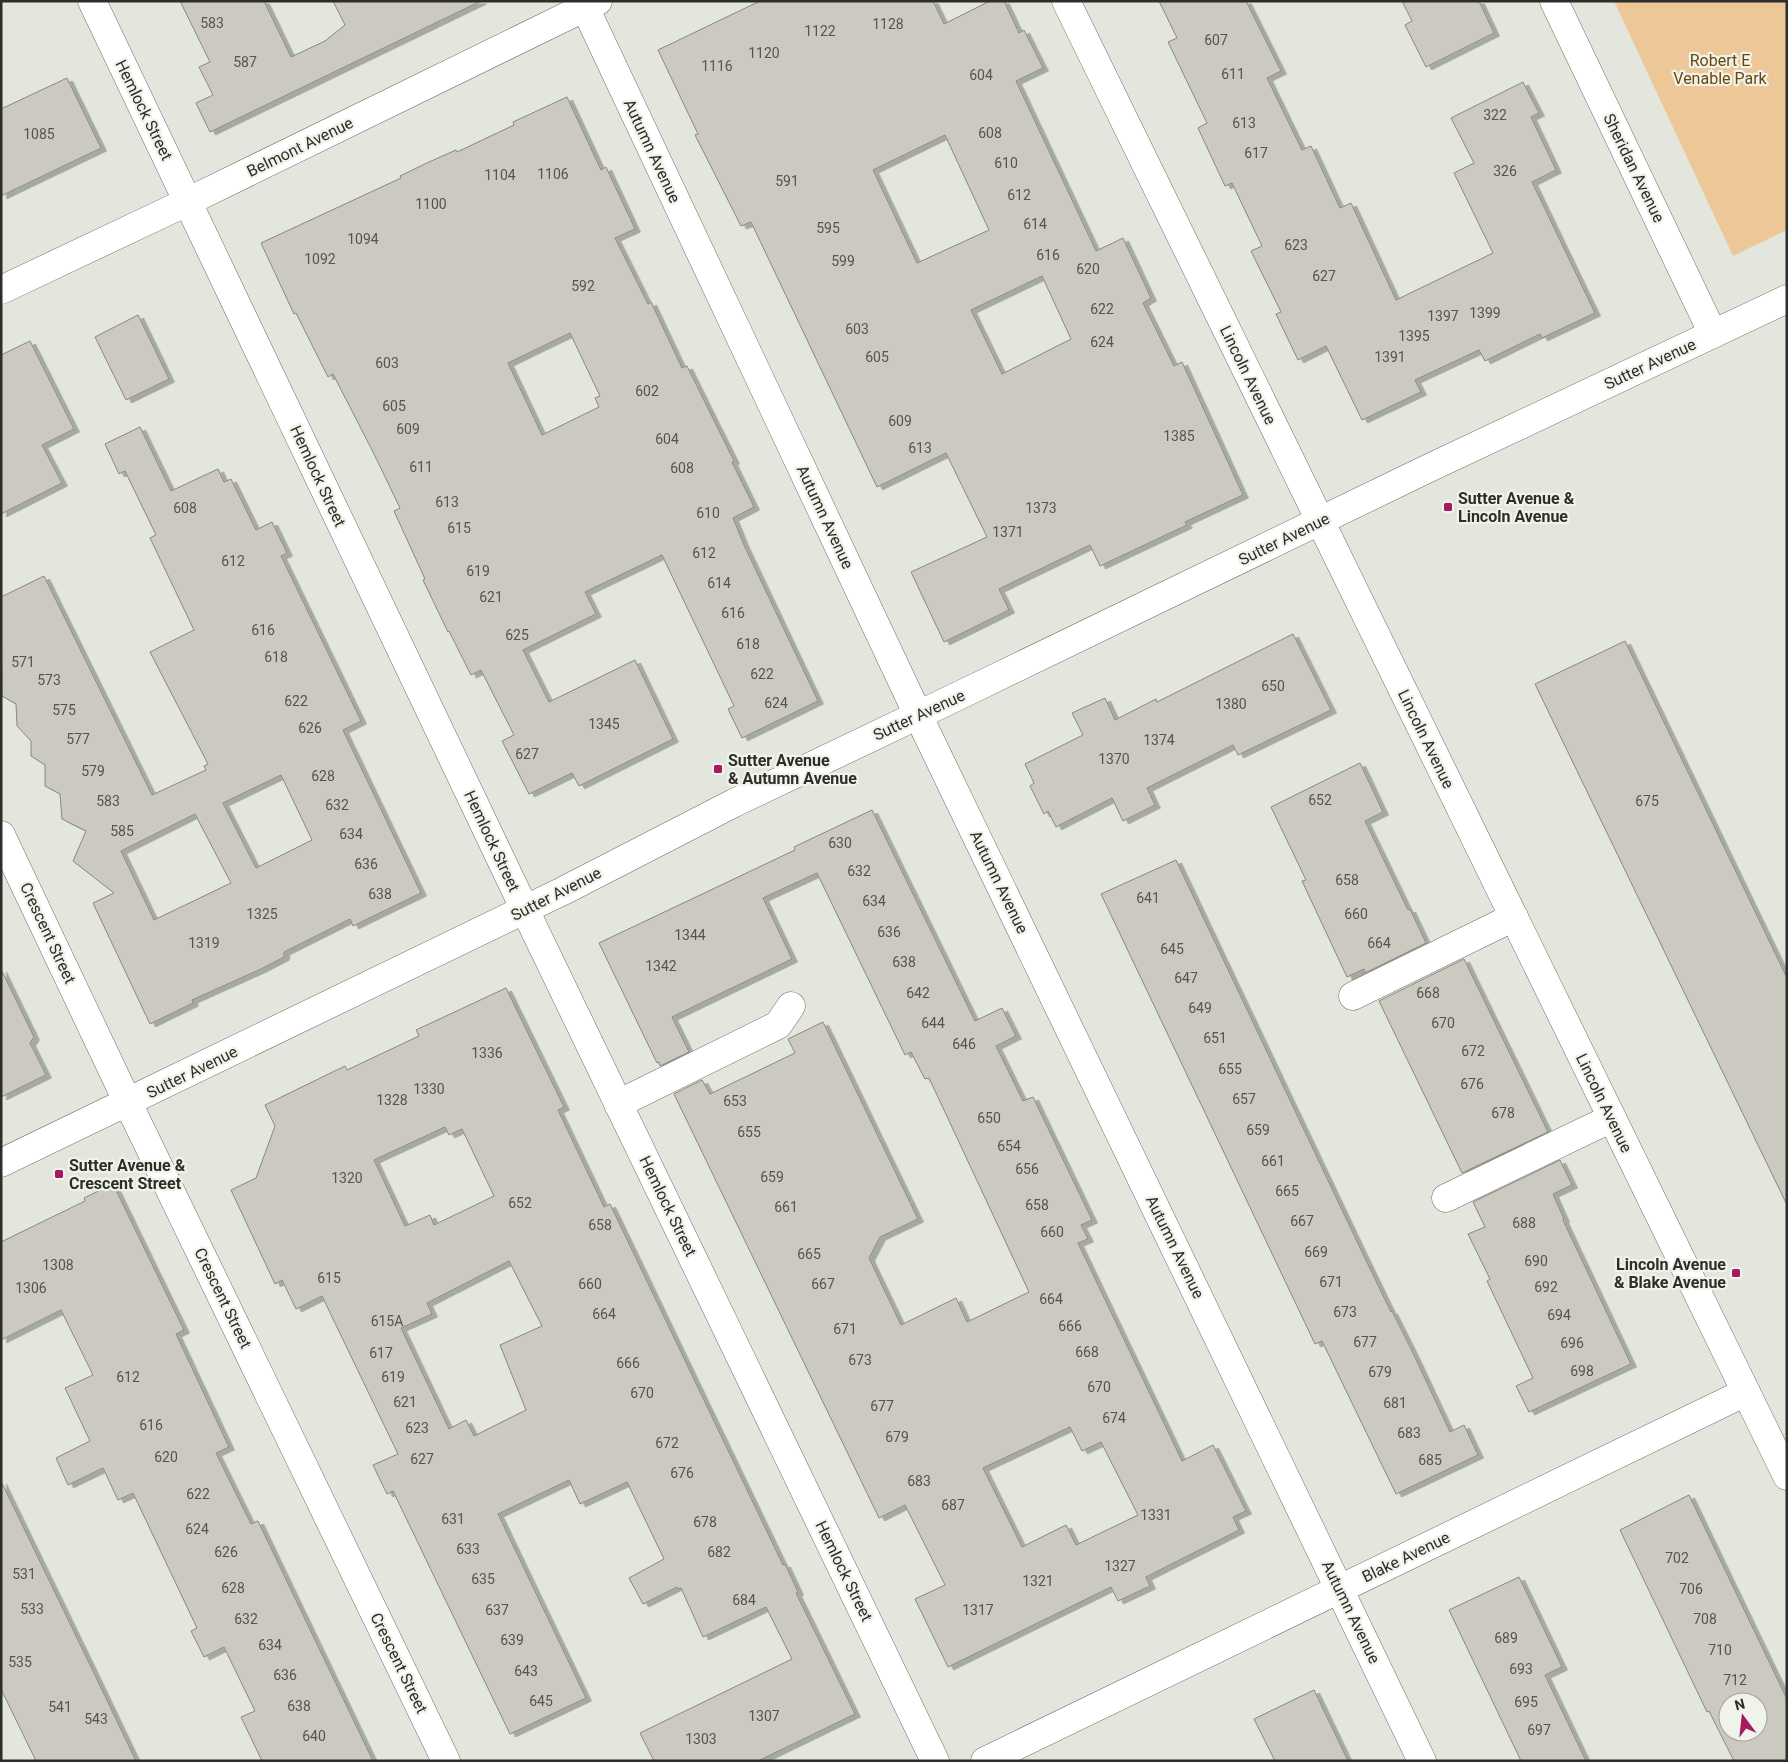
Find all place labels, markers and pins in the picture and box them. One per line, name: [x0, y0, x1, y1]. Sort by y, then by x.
place label: Sutter Avenue & Lincoln Avenue: [1458, 489, 1575, 526]
marker: Sutter Avenue & Lincoln Avenue: [1442, 501, 1454, 513]
place label: Sutter Avenue & Autumn Avenue: [728, 751, 857, 788]
marker: Sutter Avenue & Autumn Avenue: [712, 763, 724, 775]
place label: Sutter Avenue & Crescent Street: [69, 1156, 186, 1193]
marker: Sutter Avenue & Crescent Street: [53, 1168, 65, 1180]
place label: Lincoln Avenue & Blake Avenue: [1614, 1255, 1726, 1292]
marker: Lincoln Avenue & Blake Avenue: [1730, 1267, 1742, 1279]

